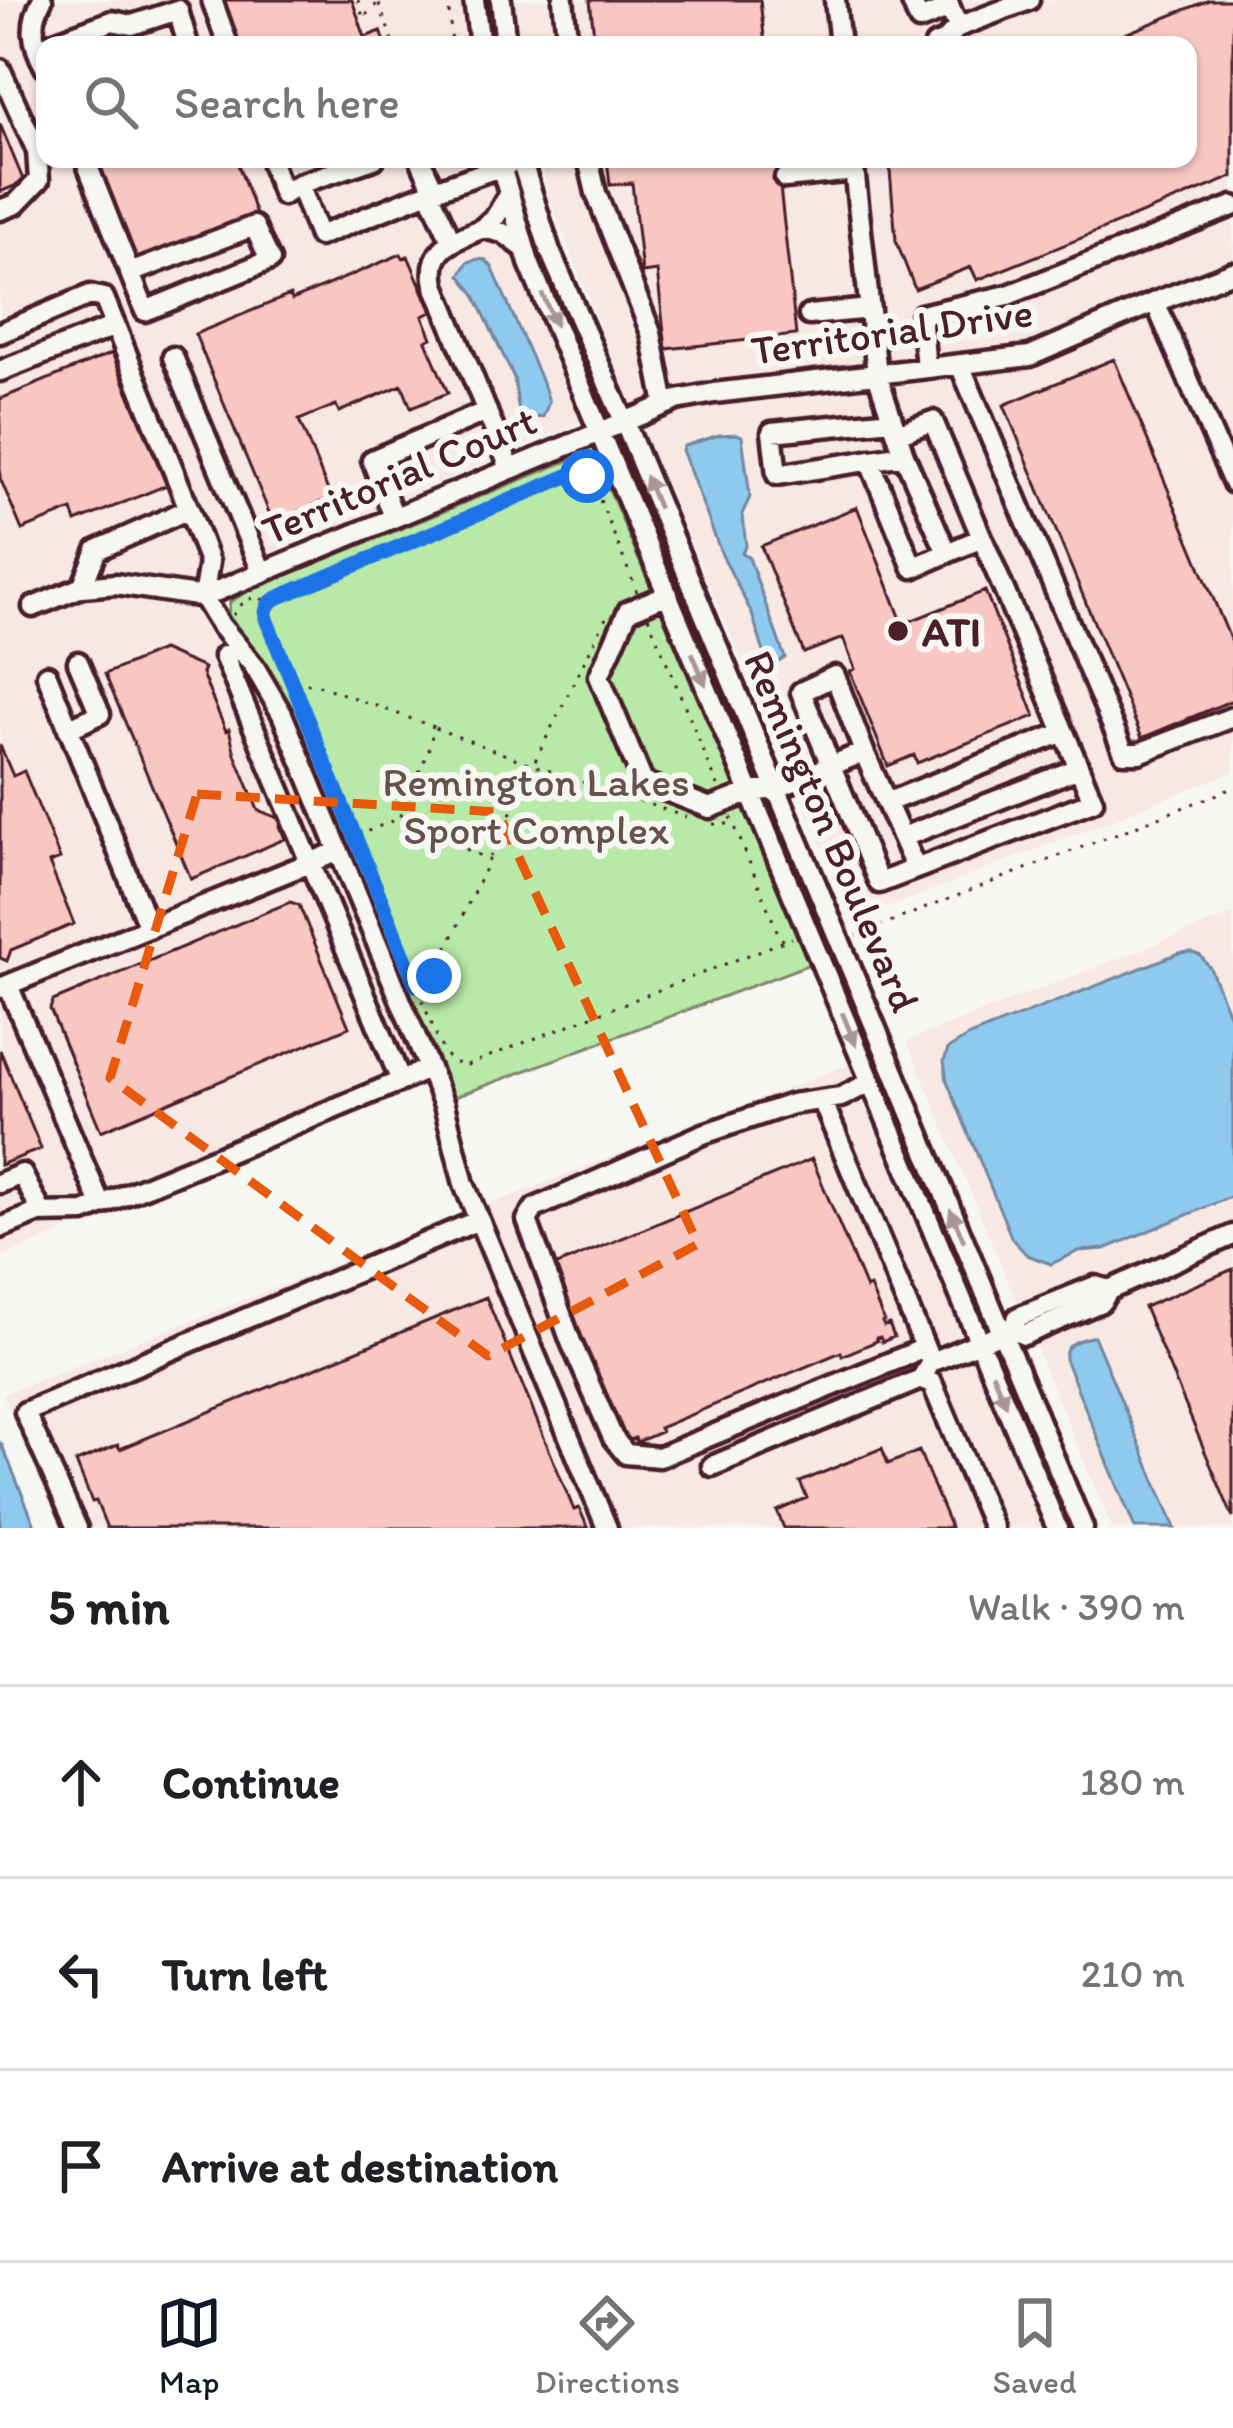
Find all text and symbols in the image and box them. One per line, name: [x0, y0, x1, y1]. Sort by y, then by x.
search box: [36, 36, 1197, 168]
icon: search: [78, 69, 144, 135]
text: Search here: [174, 75, 400, 129]
street label: Territorial Drive: [748, 286, 1036, 376]
one-way arrow: [540, 292, 559, 328]
street label: Territorial Court: [254, 394, 544, 556]
route start: [560, 449, 614, 503]
one-way arrow: [642, 473, 661, 509]
place label: ATI: [922, 606, 981, 657]
marker: ATI: [885, 618, 911, 644]
street label: Remington Boulevard: [733, 643, 931, 1020]
one-way arrow: [690, 652, 710, 687]
park label: Remington Lakes Sport Complex: [382, 756, 690, 855]
route end: [407, 949, 461, 1003]
one-way arrow: [840, 1012, 859, 1048]
one-way arrow: [947, 1207, 966, 1243]
one-way arrow: [990, 1372, 1009, 1408]
text: 5 min: [48, 1576, 169, 1637]
text: Walk · 390 m: [968, 1583, 1185, 1630]
icon: ahead: [48, 1749, 114, 1815]
text: Continue: [162, 1755, 340, 1809]
text: 180 m: [1080, 1758, 1185, 1805]
icon: left: [48, 1941, 114, 2007]
text: Turn left: [162, 1947, 328, 2001]
text: 210 m: [1081, 1950, 1185, 1997]
icon: arrive: [48, 2133, 114, 2199]
text: Arrive at destination: [162, 2139, 558, 2193]
tab: Map: [156, 2290, 222, 2401]
tab: Directions: [535, 2290, 680, 2401]
tab: Saved: [993, 2290, 1077, 2401]

